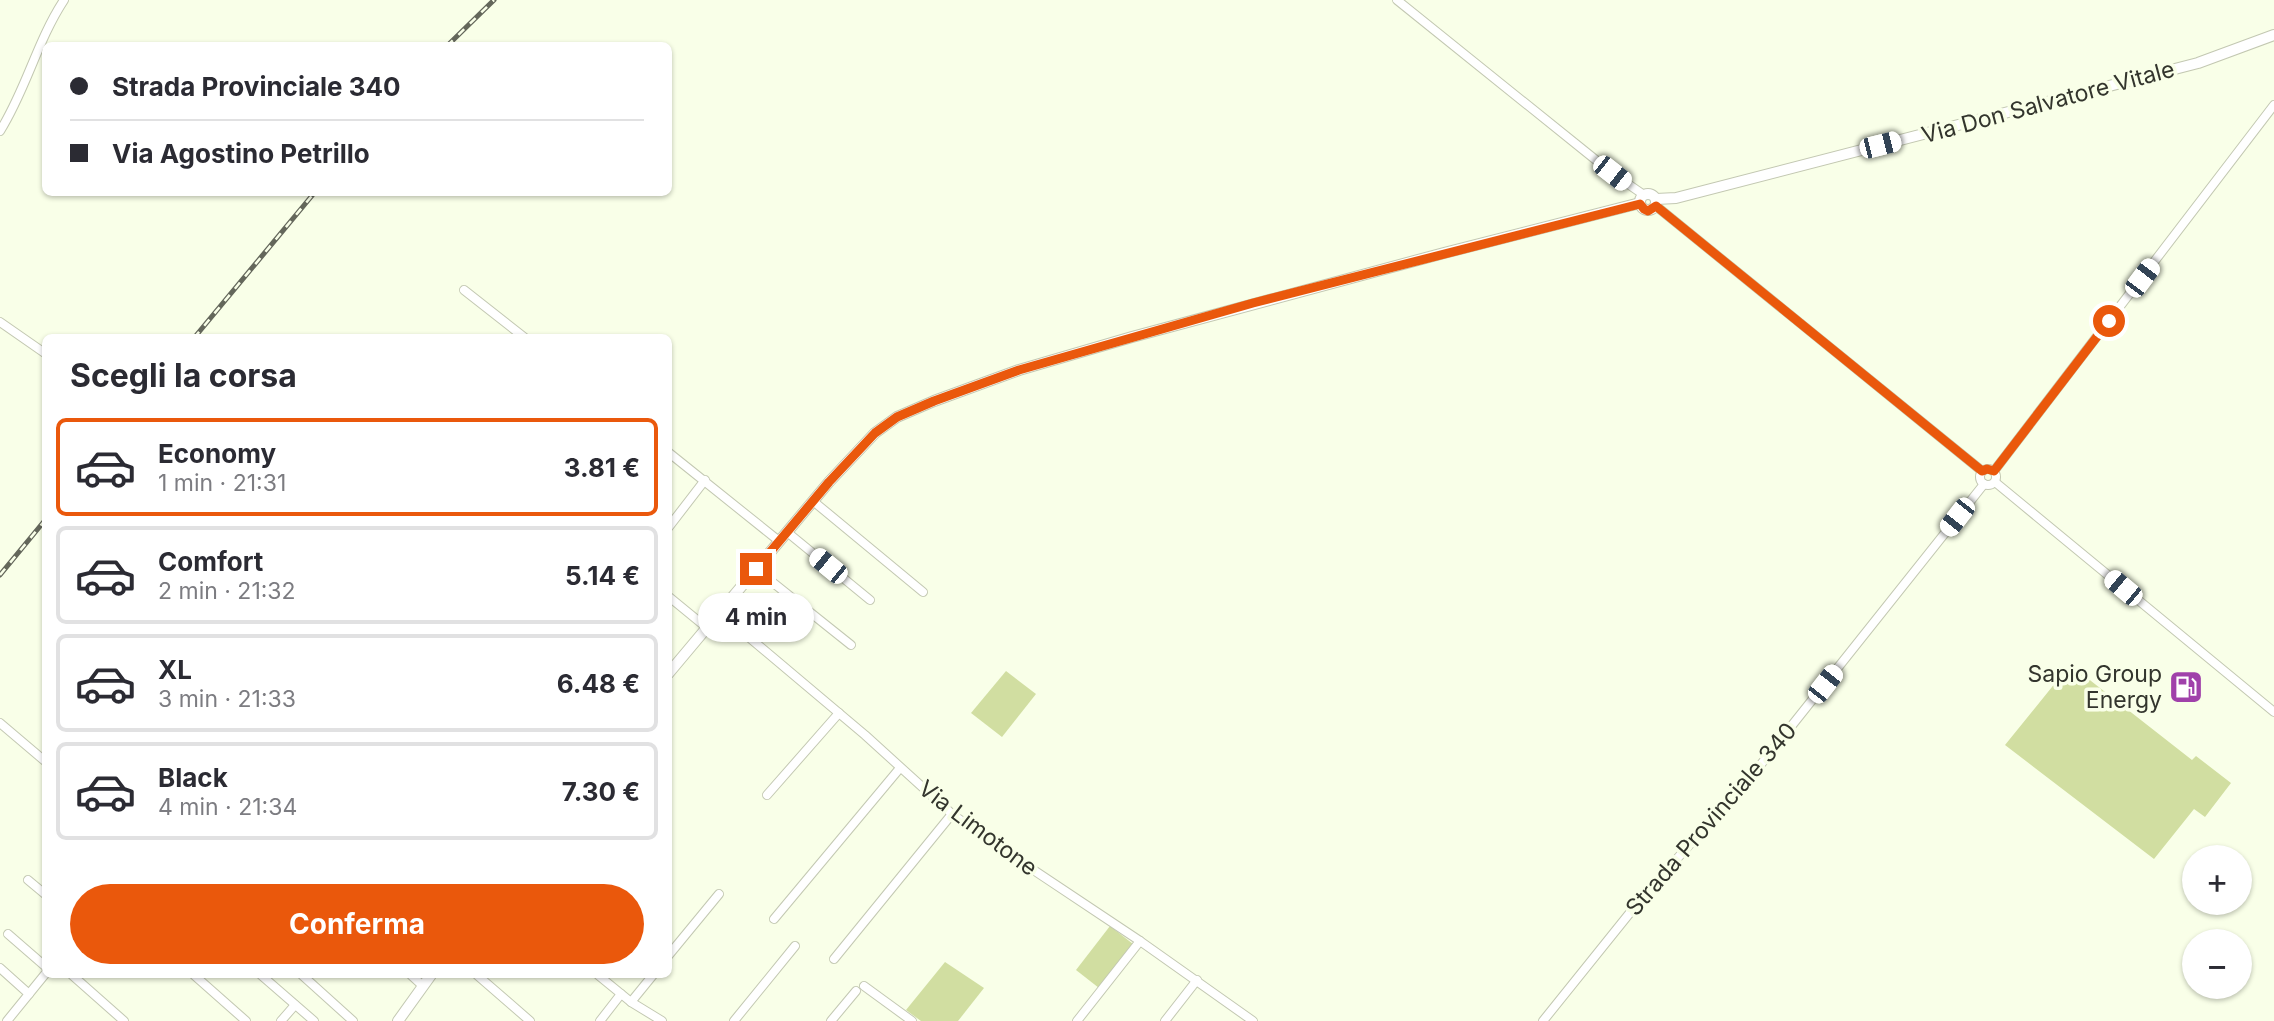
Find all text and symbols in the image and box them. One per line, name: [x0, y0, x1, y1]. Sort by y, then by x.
street label: Via Don Salvatore Vitale: [1919, 55, 2177, 149]
text: Strada Provinciale 340: [112, 71, 401, 102]
car: [1858, 130, 1903, 160]
text: Via Agostino Petrillo: [112, 138, 370, 169]
car: [1589, 152, 1636, 194]
car: [2121, 255, 2164, 301]
route start: [2093, 305, 2125, 337]
text: Scegli la corsa: [70, 356, 297, 395]
icon: car: [74, 436, 137, 499]
text: Economy: [158, 438, 276, 469]
text: 3.81 €: [564, 452, 640, 483]
text: 1 min · 21:31: [158, 469, 286, 497]
car: [1936, 494, 1979, 540]
icon: car: [74, 544, 137, 607]
car: [806, 545, 851, 587]
text: Comfort: [158, 546, 263, 577]
route end: [740, 553, 772, 585]
text: 5.14 €: [565, 560, 640, 591]
car: [2101, 566, 2146, 610]
text: 2 min · 21:32: [158, 577, 296, 605]
callout: 4 min: [698, 594, 814, 642]
text: 4 min: [725, 603, 787, 631]
icon: car: [74, 652, 137, 715]
text: XL: [158, 654, 192, 685]
place label: Sapio Group Energy: [2028, 660, 2162, 714]
car: [1804, 661, 1847, 707]
text: 6.48 €: [557, 668, 640, 699]
fuel station icon: Sapio Group Energy: [2167, 668, 2205, 706]
text: 3 min · 21:33: [158, 685, 296, 713]
street label: Strada Provinciale 340: [1620, 717, 1802, 921]
icon: car: [74, 760, 137, 823]
text: Black: [158, 762, 228, 793]
street label: Via Limotone: [913, 774, 1043, 882]
text: 7.30 €: [562, 776, 640, 807]
text: 4 min · 21:34: [158, 793, 297, 821]
map controls: [2182, 845, 2252, 999]
button: +: [2182, 845, 2252, 915]
button: Conferma: [70, 884, 644, 964]
button: −: [2182, 929, 2252, 999]

